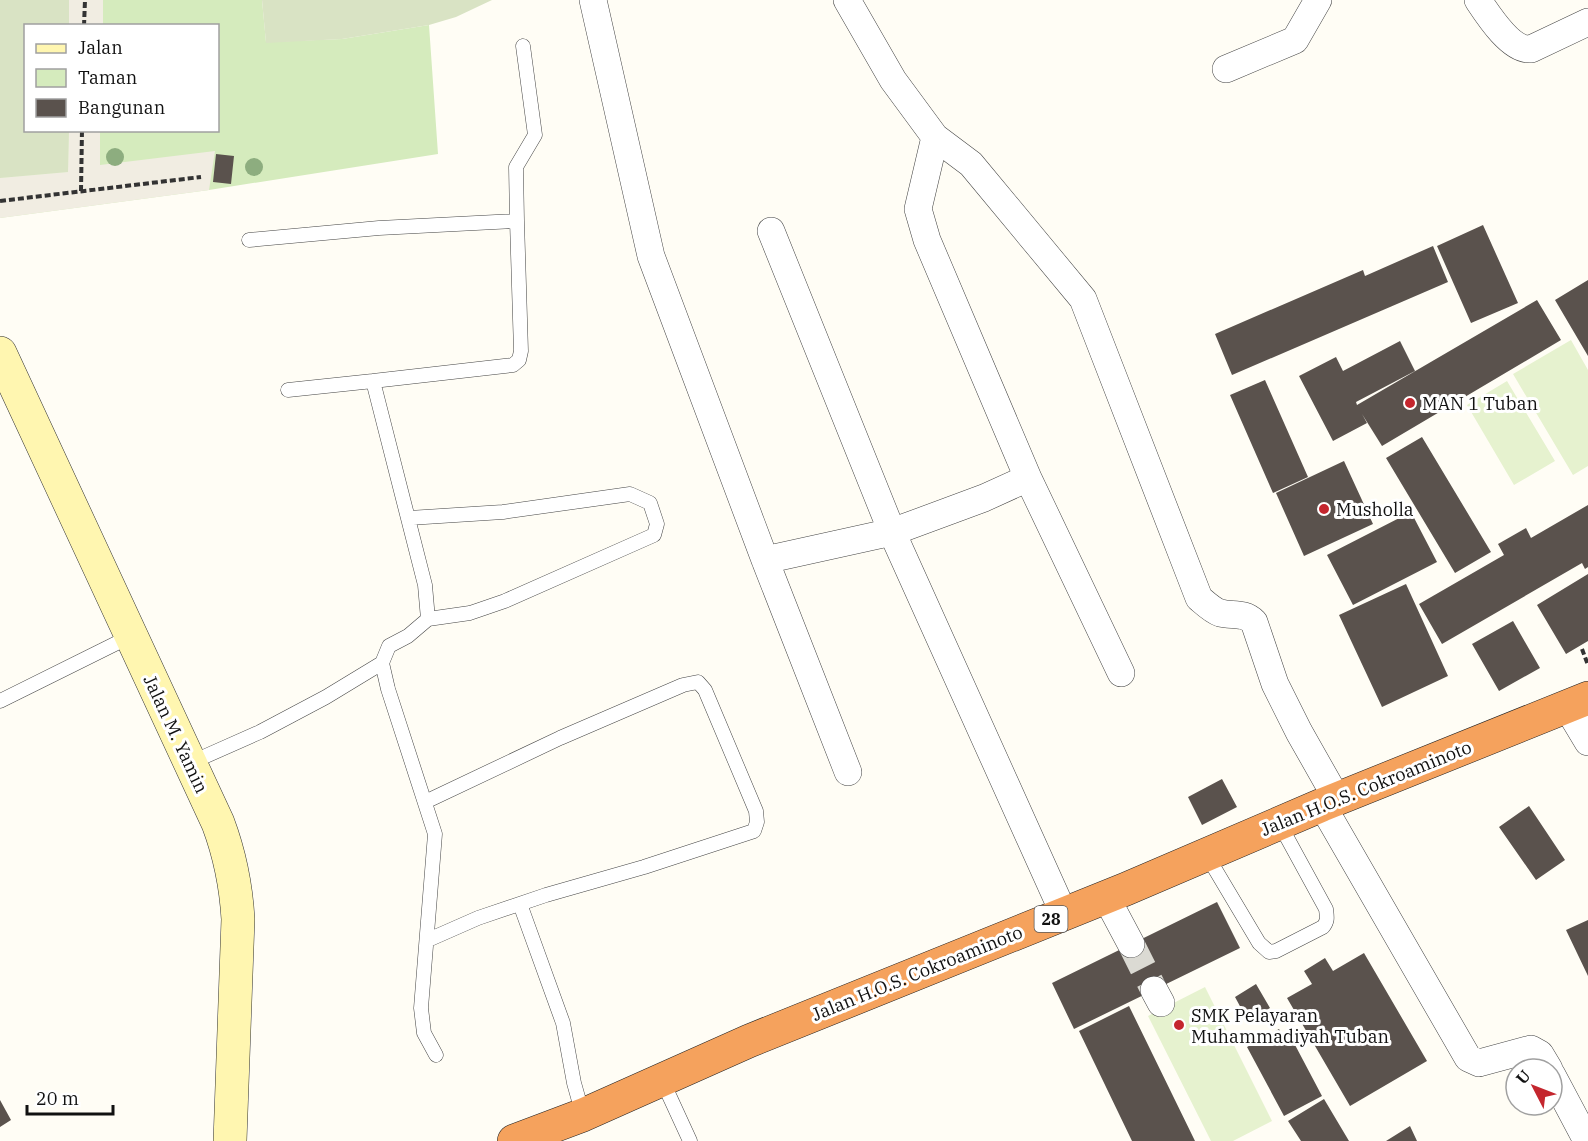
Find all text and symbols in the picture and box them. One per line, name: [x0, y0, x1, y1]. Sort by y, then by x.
legend: [24, 24, 219, 132]
text: Jalan: [78, 36, 123, 59]
text: Taman: [78, 66, 137, 89]
text: Bangunan: [78, 96, 165, 119]
place label: MAN 1 Tuban: [1422, 392, 1538, 415]
marker: MAN 1 Tuban: [1403, 396, 1417, 410]
place label: Musholla: [1336, 498, 1414, 521]
marker: Musholla: [1317, 502, 1331, 516]
street label: Jalan M. Yamin: [139, 671, 213, 797]
street label: Jalan H.O.S. Cokroaminoto: [1257, 735, 1475, 841]
road number: 28: [1034, 906, 1068, 932]
street label: Jalan H.O.S. Cokroaminoto: [808, 920, 1026, 1026]
place label: SMK Pelayaran Muhammadiyah Tuban: [1191, 1004, 1389, 1048]
marker: SMK Pelayaran Muhammadiyah Tuban: [1172, 1018, 1186, 1032]
north arrow: [1504, 1057, 1564, 1117]
text: U: [1511, 1066, 1534, 1088]
scale bar: [27, 1078, 112, 1116]
text: 20 m: [36, 1087, 79, 1110]

